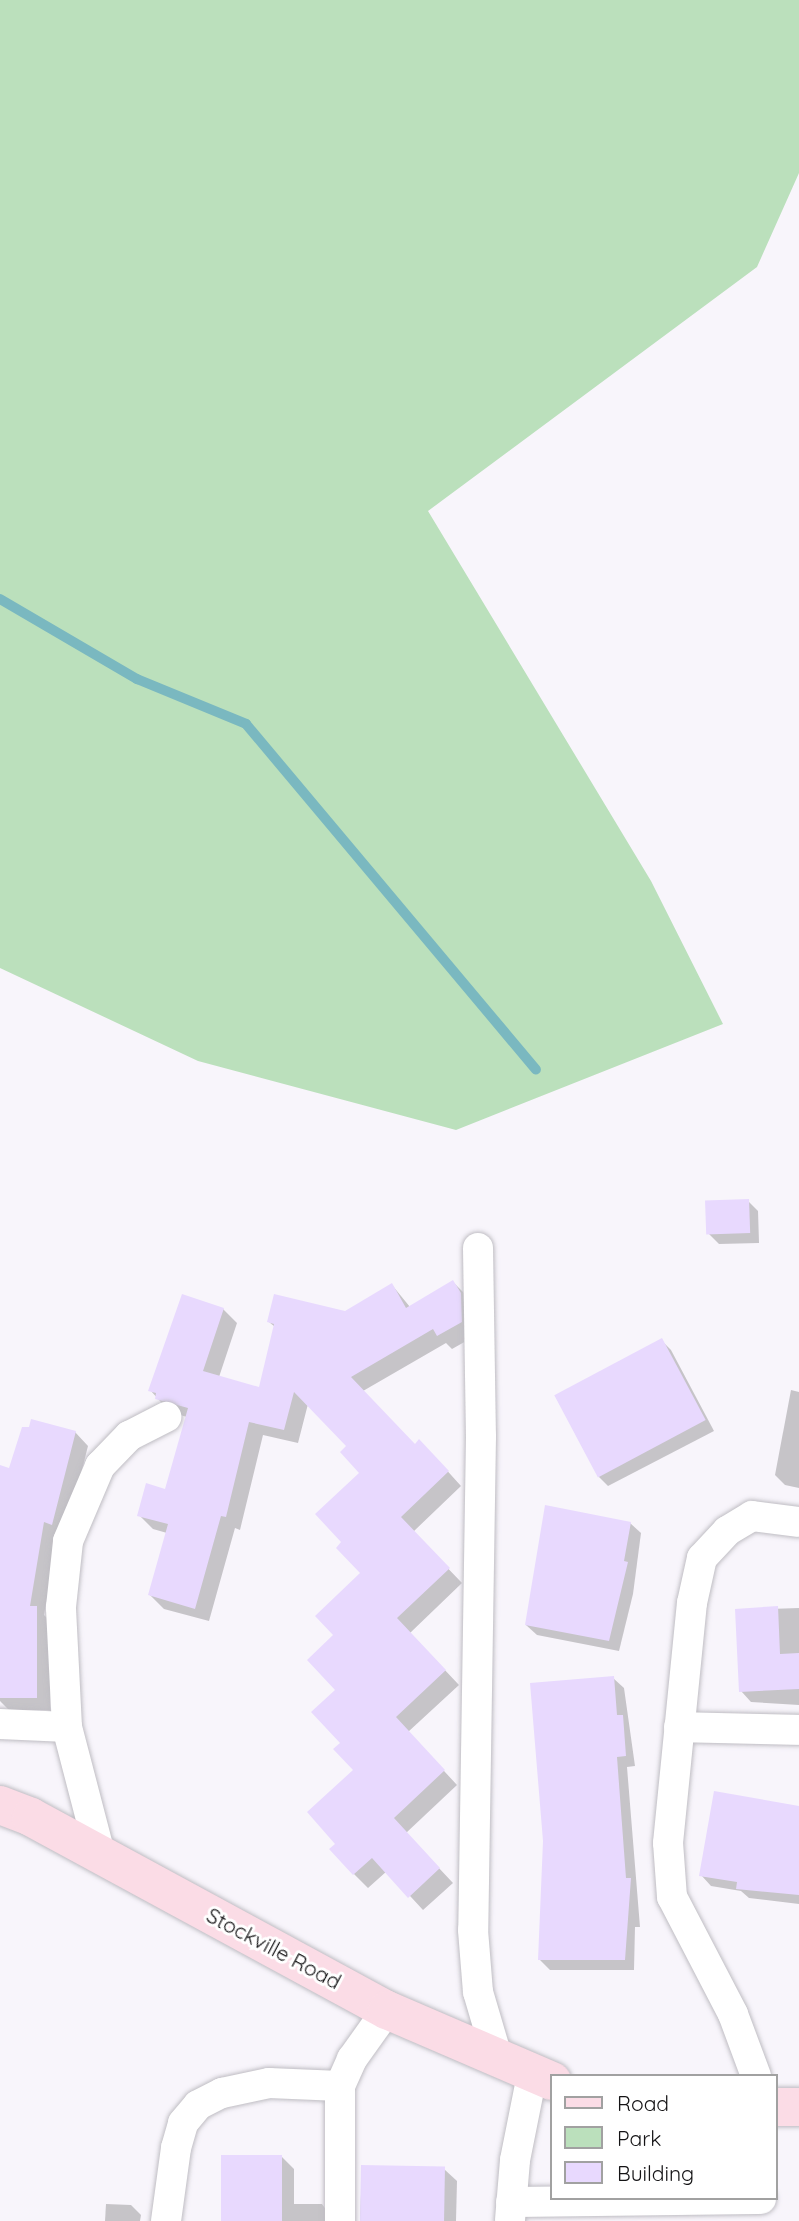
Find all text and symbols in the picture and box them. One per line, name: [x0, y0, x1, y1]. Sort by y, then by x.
street label: Stockville Road: [203, 1902, 345, 1994]
legend: [550, 2074, 778, 2200]
text: Road: [617, 2090, 669, 2116]
text: Park: [617, 2125, 661, 2151]
text: Building: [617, 2160, 694, 2186]

